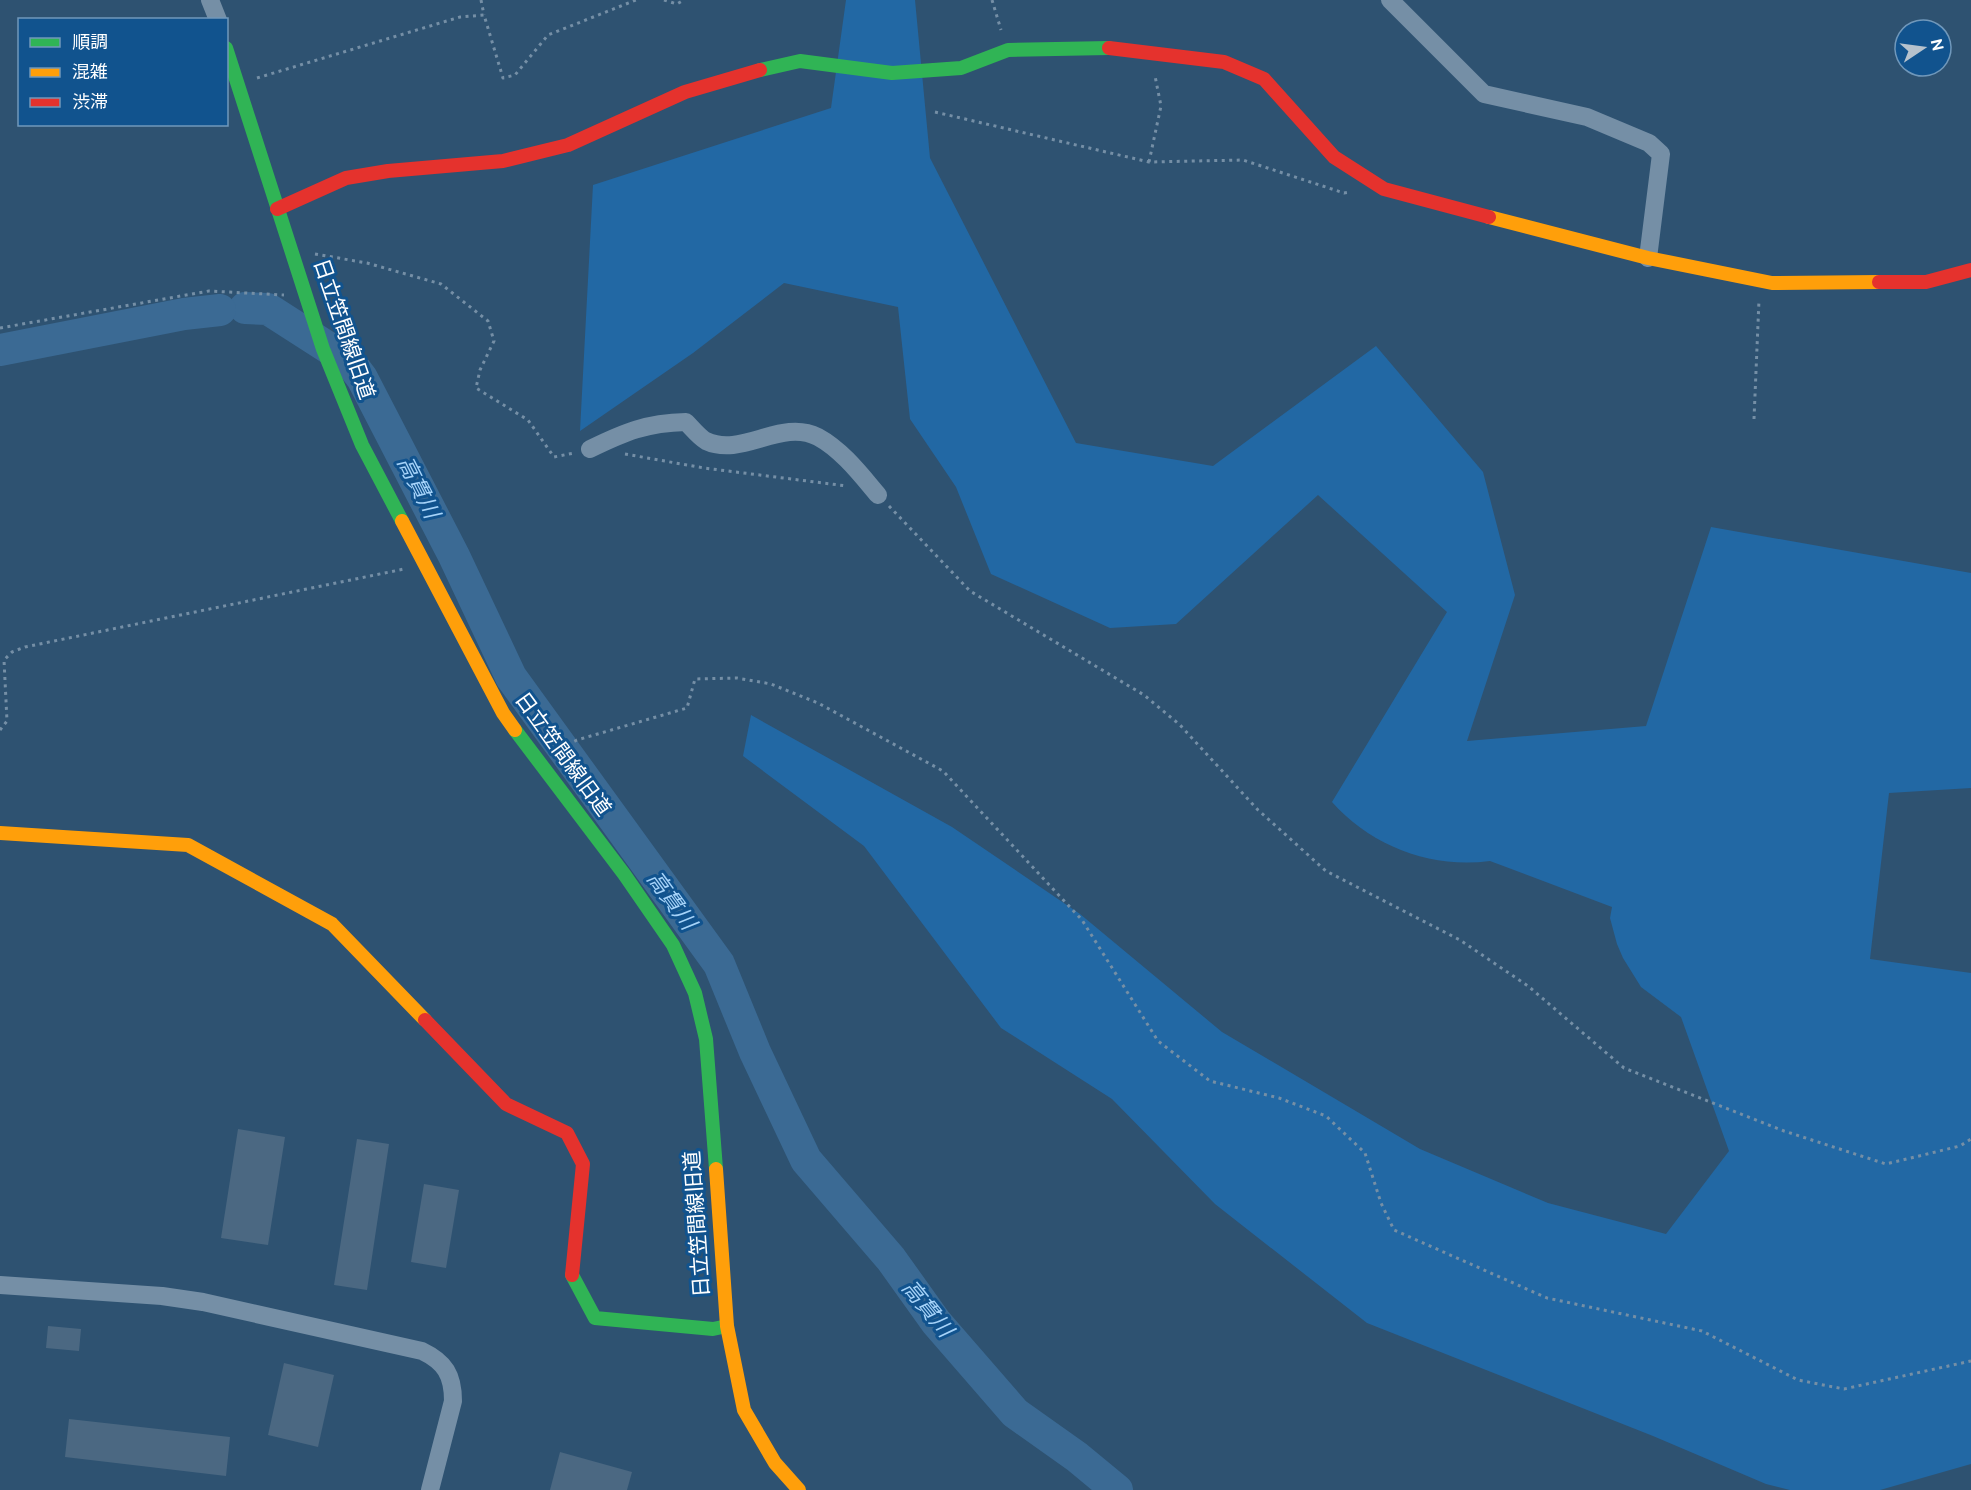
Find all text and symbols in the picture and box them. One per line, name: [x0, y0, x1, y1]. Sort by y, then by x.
legend: [18, 18, 228, 126]
north arrow: [1893, 18, 1953, 78]
text: 順調: [72, 31, 108, 51]
text: N: [1928, 37, 1948, 52]
text: 混雑: [72, 61, 108, 81]
text: 渋滞: [72, 91, 108, 111]
street label: 日立笠間線旧道: [310, 255, 380, 402]
water label: 高貫川: [393, 452, 446, 524]
street label: 日立笠間線旧道: [511, 687, 617, 820]
water label: 高貫川: [643, 866, 703, 935]
street label: 日立笠間線旧道: [679, 1150, 713, 1298]
water label: 高貫川: [898, 1274, 960, 1343]

